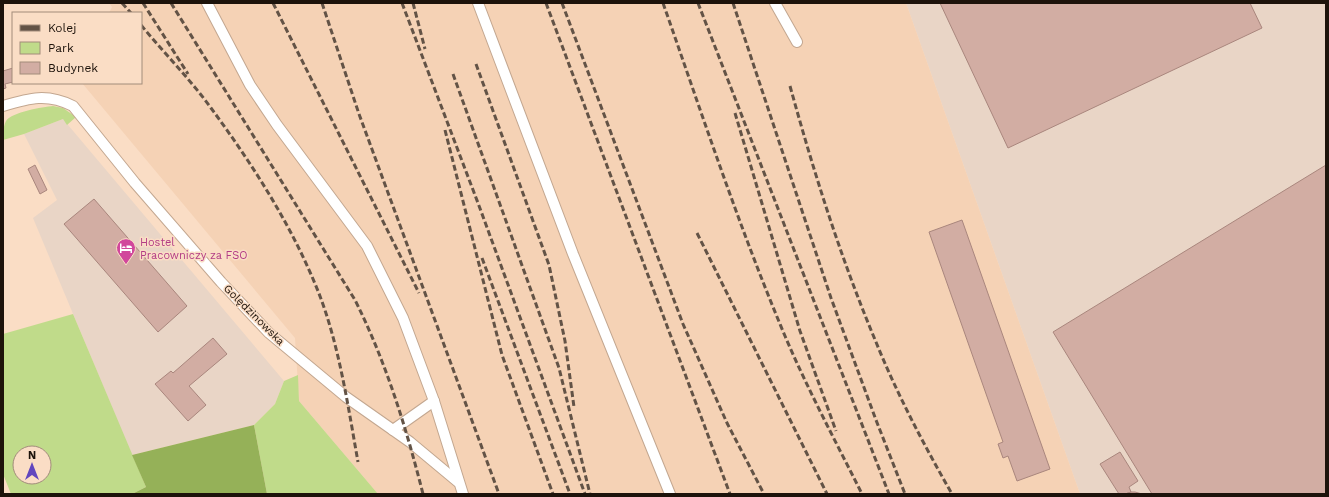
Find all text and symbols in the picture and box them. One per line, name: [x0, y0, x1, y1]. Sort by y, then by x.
legend: [12, 12, 142, 84]
text: Kolej: [48, 21, 76, 35]
text: Park: [48, 41, 74, 55]
text: Budynek: [48, 61, 98, 75]
place label: Hostel Pracowniczy za FSO: [140, 236, 248, 262]
hotel icon: Hostel Pracowniczy za FSO: [115, 237, 137, 265]
street label: Golędzinowska: [221, 282, 287, 348]
north arrow: [12, 445, 52, 485]
text: N: [28, 449, 36, 462]

